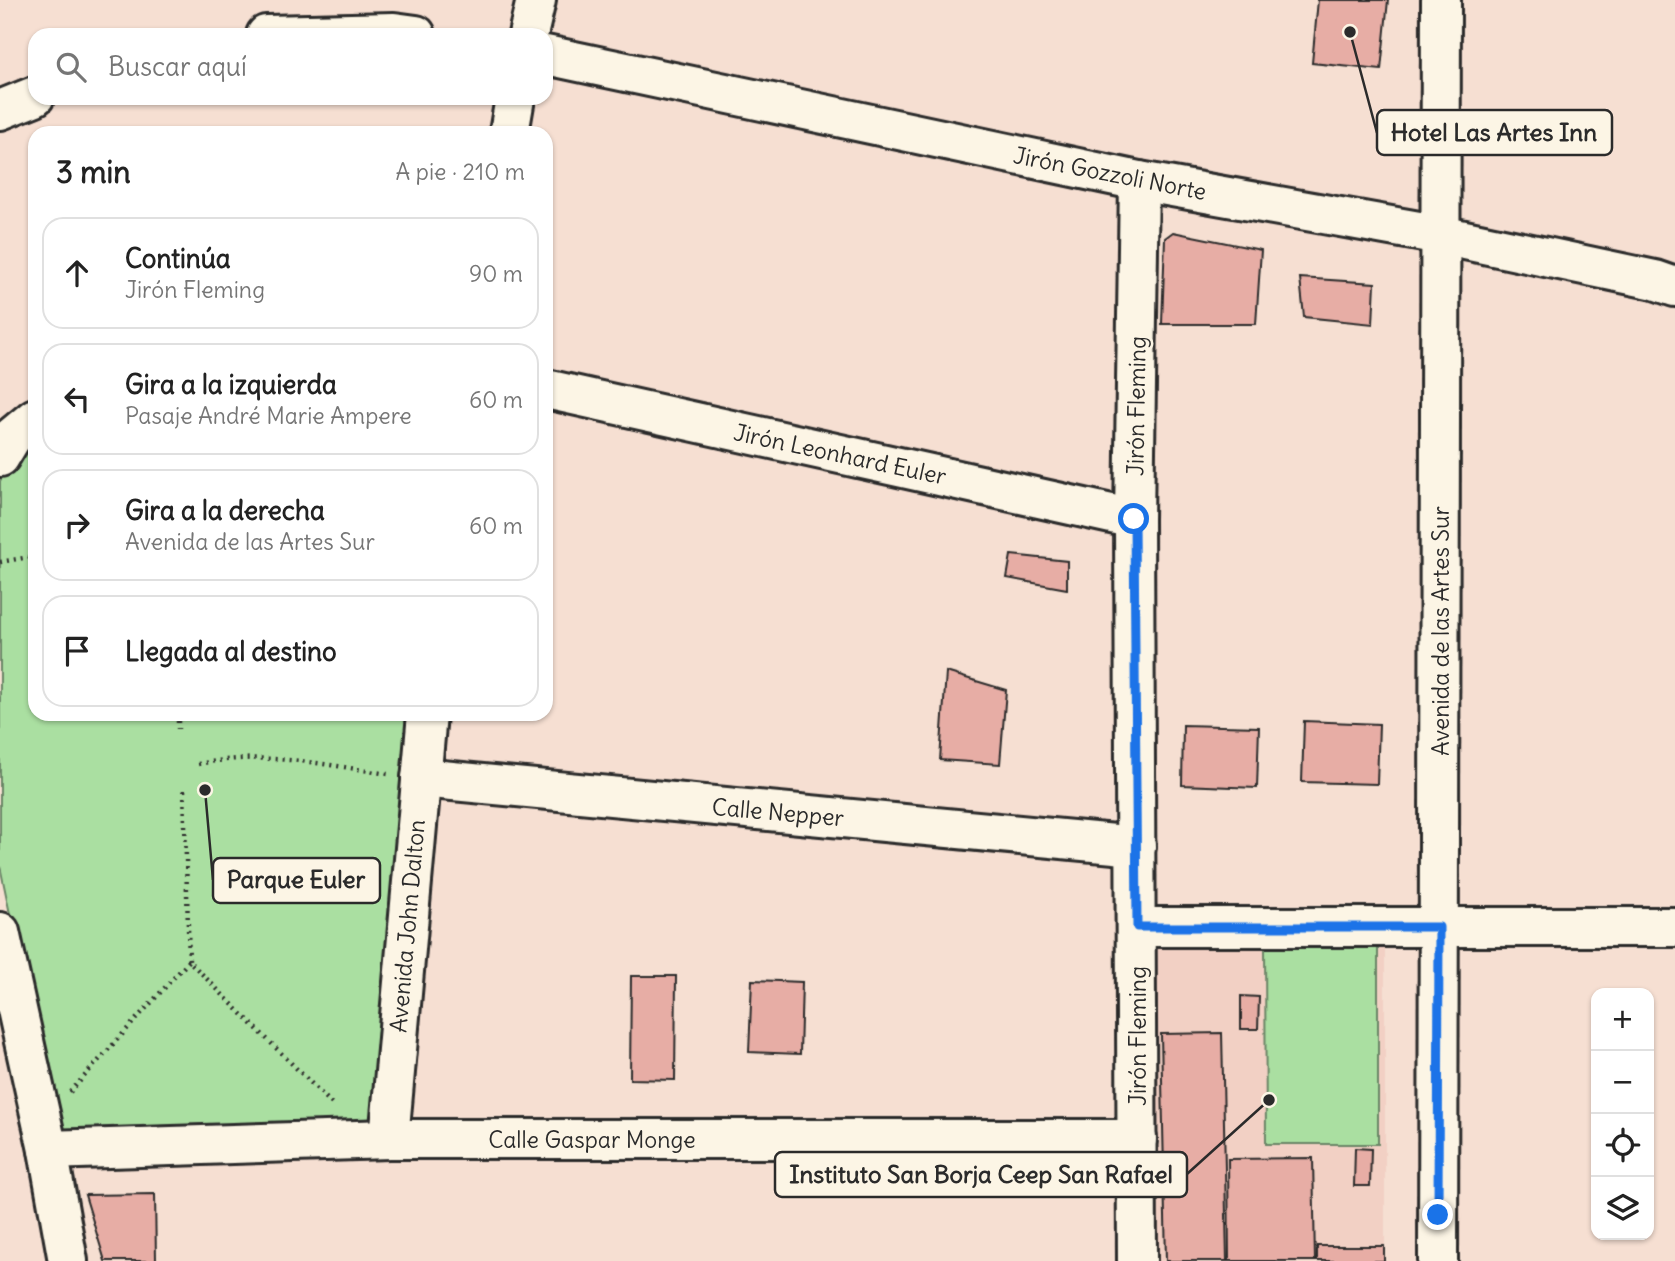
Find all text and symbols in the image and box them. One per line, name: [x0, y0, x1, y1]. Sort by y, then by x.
search box: [28, 28, 553, 105]
icon: search: [52, 48, 90, 86]
text: Buscar aquí: [108, 50, 247, 83]
callout: Hotel Las Artes Inn: [1377, 110, 1612, 155]
text: Hotel Las Artes Inn: [1391, 117, 1597, 147]
street label: Jirón Gozzoli Norte: [1011, 140, 1209, 206]
text: 3 min: [56, 153, 131, 191]
text: A pie · 210 m: [396, 157, 525, 186]
text: Continúa: [125, 242, 231, 275]
icon: ahead: [58, 254, 96, 292]
text: 90 m: [469, 259, 523, 288]
text: Jirón Fleming: [125, 275, 265, 304]
street label: Jirón Fleming: [1120, 336, 1152, 476]
text: Gira a la izquierda: [125, 368, 337, 401]
icon: left: [58, 380, 96, 418]
text: 60 m: [469, 385, 523, 414]
text: Pasaje André Marie Ampere: [125, 401, 412, 430]
street label: Jirón Leonhard Euler: [731, 417, 949, 491]
text: Gira a la derecha: [125, 494, 325, 527]
route start: [1118, 503, 1149, 534]
street label: Avenida de las Artes Sur: [1426, 505, 1455, 756]
icon: right: [58, 506, 96, 544]
text: 60 m: [469, 511, 523, 540]
text: Avenida de las Artes Sur: [125, 527, 375, 556]
icon: arrive: [58, 632, 96, 670]
text: Llegada al destino: [125, 635, 337, 668]
street label: Calle Nepper: [711, 792, 846, 832]
street label: Avenida John Dalton: [383, 818, 431, 1034]
callout: Parque Euler: [213, 858, 380, 903]
text: Parque Euler: [227, 864, 366, 894]
street label: Jirón Fleming: [1123, 966, 1152, 1106]
map controls: [1591, 988, 1654, 1240]
button: +: [1591, 988, 1654, 1051]
button: −: [1591, 1051, 1654, 1114]
button: locate: [1591, 1114, 1654, 1177]
street label: Calle Gaspar Monge: [488, 1125, 696, 1154]
callout: Instituto San Borja Ceep San Rafael: [775, 1152, 1187, 1197]
text: Instituto San Borja Ceep San Rafael: [789, 1159, 1173, 1189]
button: layers: [1591, 1177, 1654, 1240]
route end: [1422, 1199, 1453, 1230]

